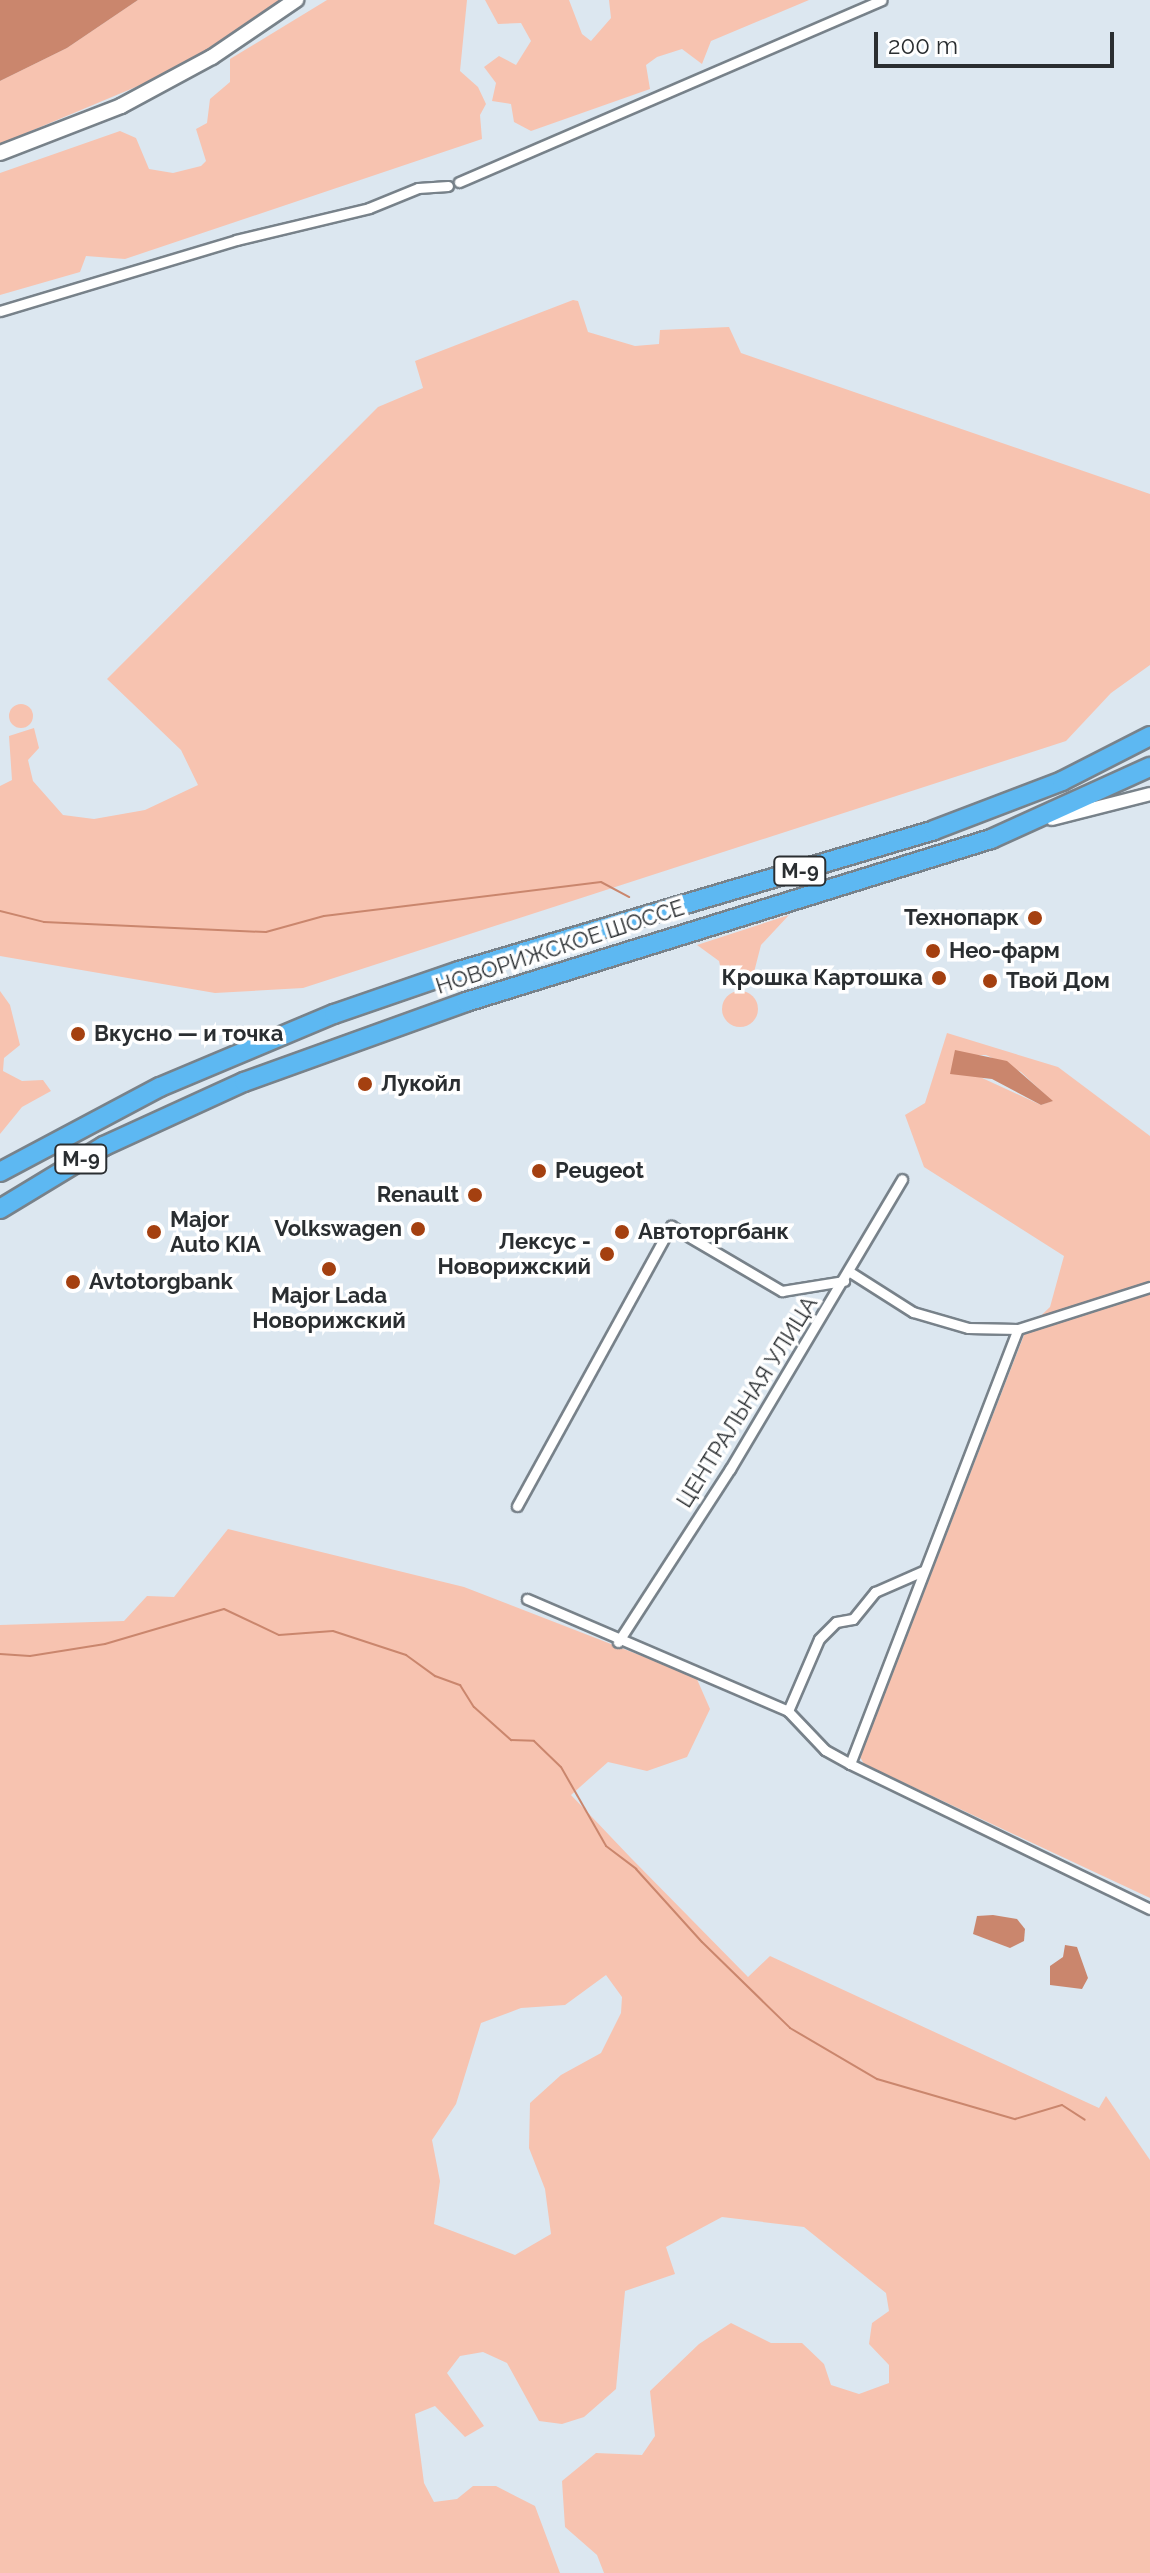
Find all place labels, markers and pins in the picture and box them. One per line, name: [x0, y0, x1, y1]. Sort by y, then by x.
place label: Технопарк: [904, 905, 1019, 931]
marker: Технопарк: [1026, 909, 1044, 927]
place label: Нео-фарм: [949, 938, 1060, 964]
marker: Нео-фарм: [924, 942, 942, 960]
place label: Крошка Картошка: [722, 965, 923, 991]
place label: Твой Дом: [1006, 968, 1110, 994]
marker: Крошка Картошка: [930, 969, 948, 987]
marker: Твой Дом: [981, 972, 999, 990]
place label: Вкусно — и точка: [94, 1021, 283, 1047]
marker: Вкусно — и точка: [69, 1025, 87, 1043]
place label: Лукойл: [381, 1071, 461, 1097]
marker: Лукойл: [356, 1075, 374, 1093]
place label: Peugeot: [555, 1158, 644, 1184]
marker: Peugeot: [530, 1162, 548, 1180]
place label: Renault: [377, 1182, 459, 1208]
marker: Renault: [466, 1186, 484, 1204]
place label: Major Auto KIA: [170, 1206, 261, 1258]
place label: Volkswagen: [274, 1216, 402, 1242]
place label: Автоторгбанк: [638, 1219, 789, 1245]
marker: Volkswagen: [409, 1220, 427, 1238]
marker: Major Auto KIA: [145, 1223, 163, 1241]
marker: Автоторгбанк: [613, 1223, 631, 1241]
place label: Лексус - Новорижский: [438, 1228, 591, 1280]
marker: Лексус - Новорижский: [598, 1245, 616, 1263]
marker: Major Lada Новорижский: [320, 1260, 338, 1278]
place label: Avtotorgbank: [89, 1269, 233, 1295]
marker: Avtotorgbank: [64, 1273, 82, 1291]
place label: Major Lada Новорижский: [252, 1282, 406, 1334]

